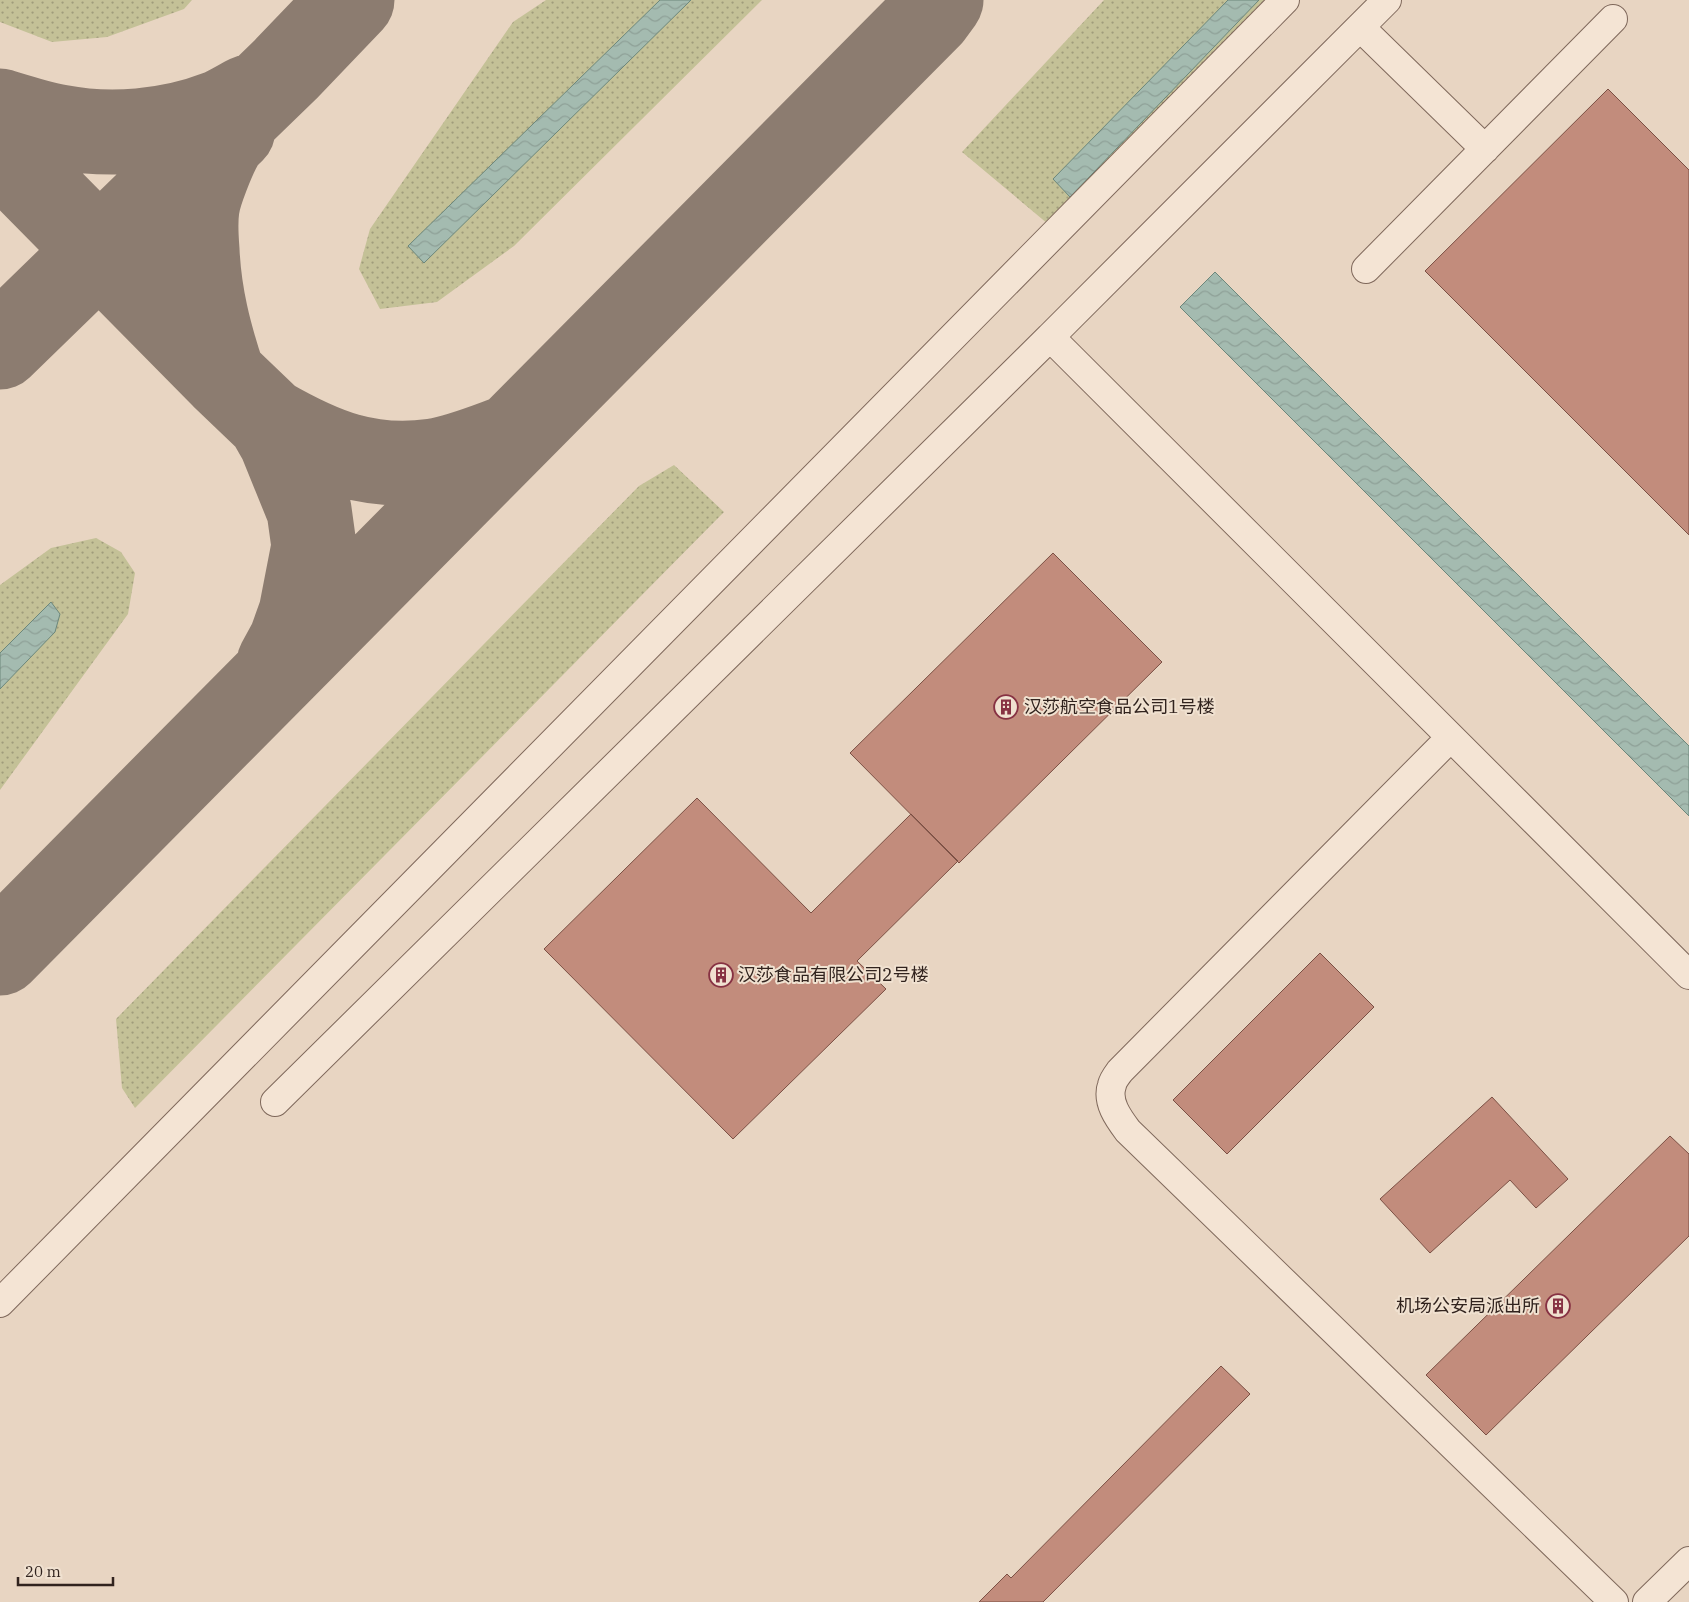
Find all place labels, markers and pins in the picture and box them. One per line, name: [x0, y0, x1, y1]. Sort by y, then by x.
building icon: 汉莎航空食品公司1号楼: [993, 694, 1019, 720]
place label: 汉莎航空食品公司1号楼: [1024, 695, 1215, 718]
building icon: 汉莎食品有限公司2号楼: [708, 962, 734, 988]
place label: 汉莎食品有限公司2号楼: [738, 963, 929, 986]
building icon: 机场公安局派出所: [1545, 1293, 1571, 1319]
place label: 机场公安局派出所: [1396, 1294, 1540, 1317]

